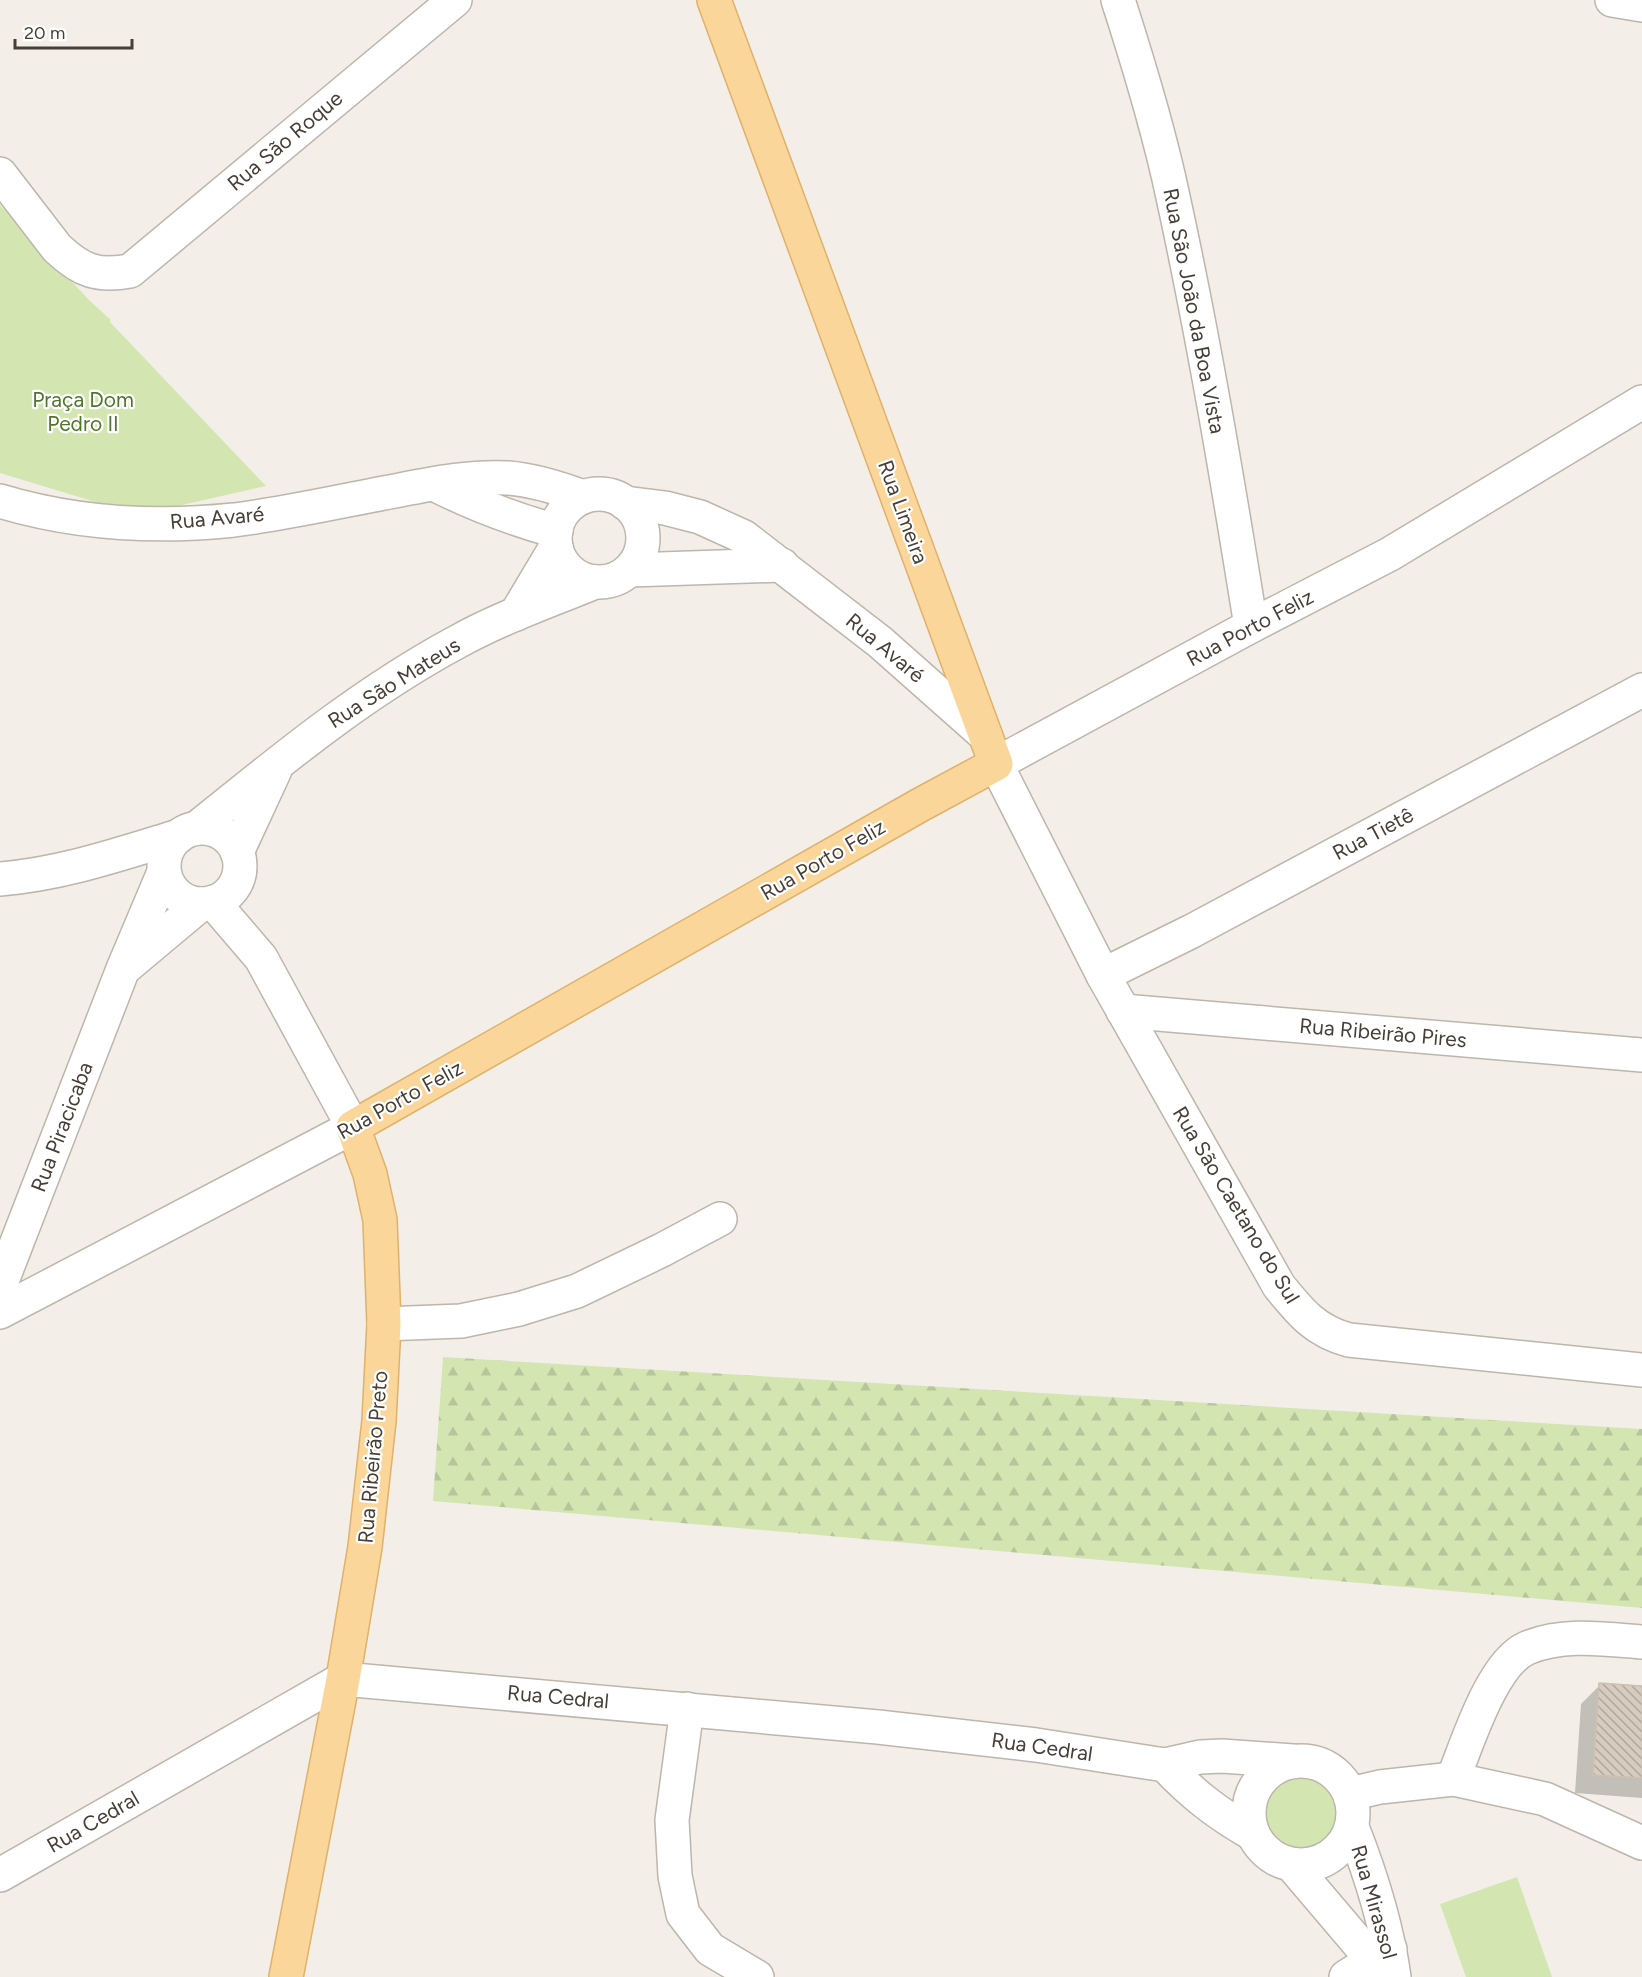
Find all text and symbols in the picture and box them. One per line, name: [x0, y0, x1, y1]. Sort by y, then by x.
scale bar: [15, 12, 132, 50]
text: 20 m: [24, 22, 65, 44]
street label: Rua São Roque: [222, 85, 347, 196]
street label: Rua São João da Boa Vista: [1158, 186, 1231, 436]
park label: Praça Dom Pedro II: [32, 387, 134, 436]
street label: Rua Limeira: [873, 457, 934, 567]
street label: Rua Avaré: [169, 501, 265, 534]
street label: Rua Porto Feliz: [1182, 584, 1317, 671]
street label: Rua Avaré: [841, 608, 930, 688]
street label: Rua São Mateus: [323, 632, 464, 733]
street label: Rua Tietê: [1328, 802, 1418, 865]
street label: Rua Porto Feliz: [756, 814, 890, 905]
street label: Rua Ribeirão Pires: [1298, 1013, 1468, 1052]
street label: Rua Porto Feliz: [333, 1055, 467, 1144]
street label: Rua Piracicaba: [25, 1058, 98, 1195]
street label: Rua São Caetano do Sul: [1168, 1102, 1305, 1308]
street label: Rua Ribeirão Preto: [352, 1370, 393, 1544]
street label: Rua Cedral: [506, 1680, 610, 1713]
street label: Rua Cedral: [990, 1727, 1094, 1766]
street label: Rua Cedral: [42, 1785, 143, 1858]
street label: Rua Mirassol: [1346, 1842, 1403, 1962]

